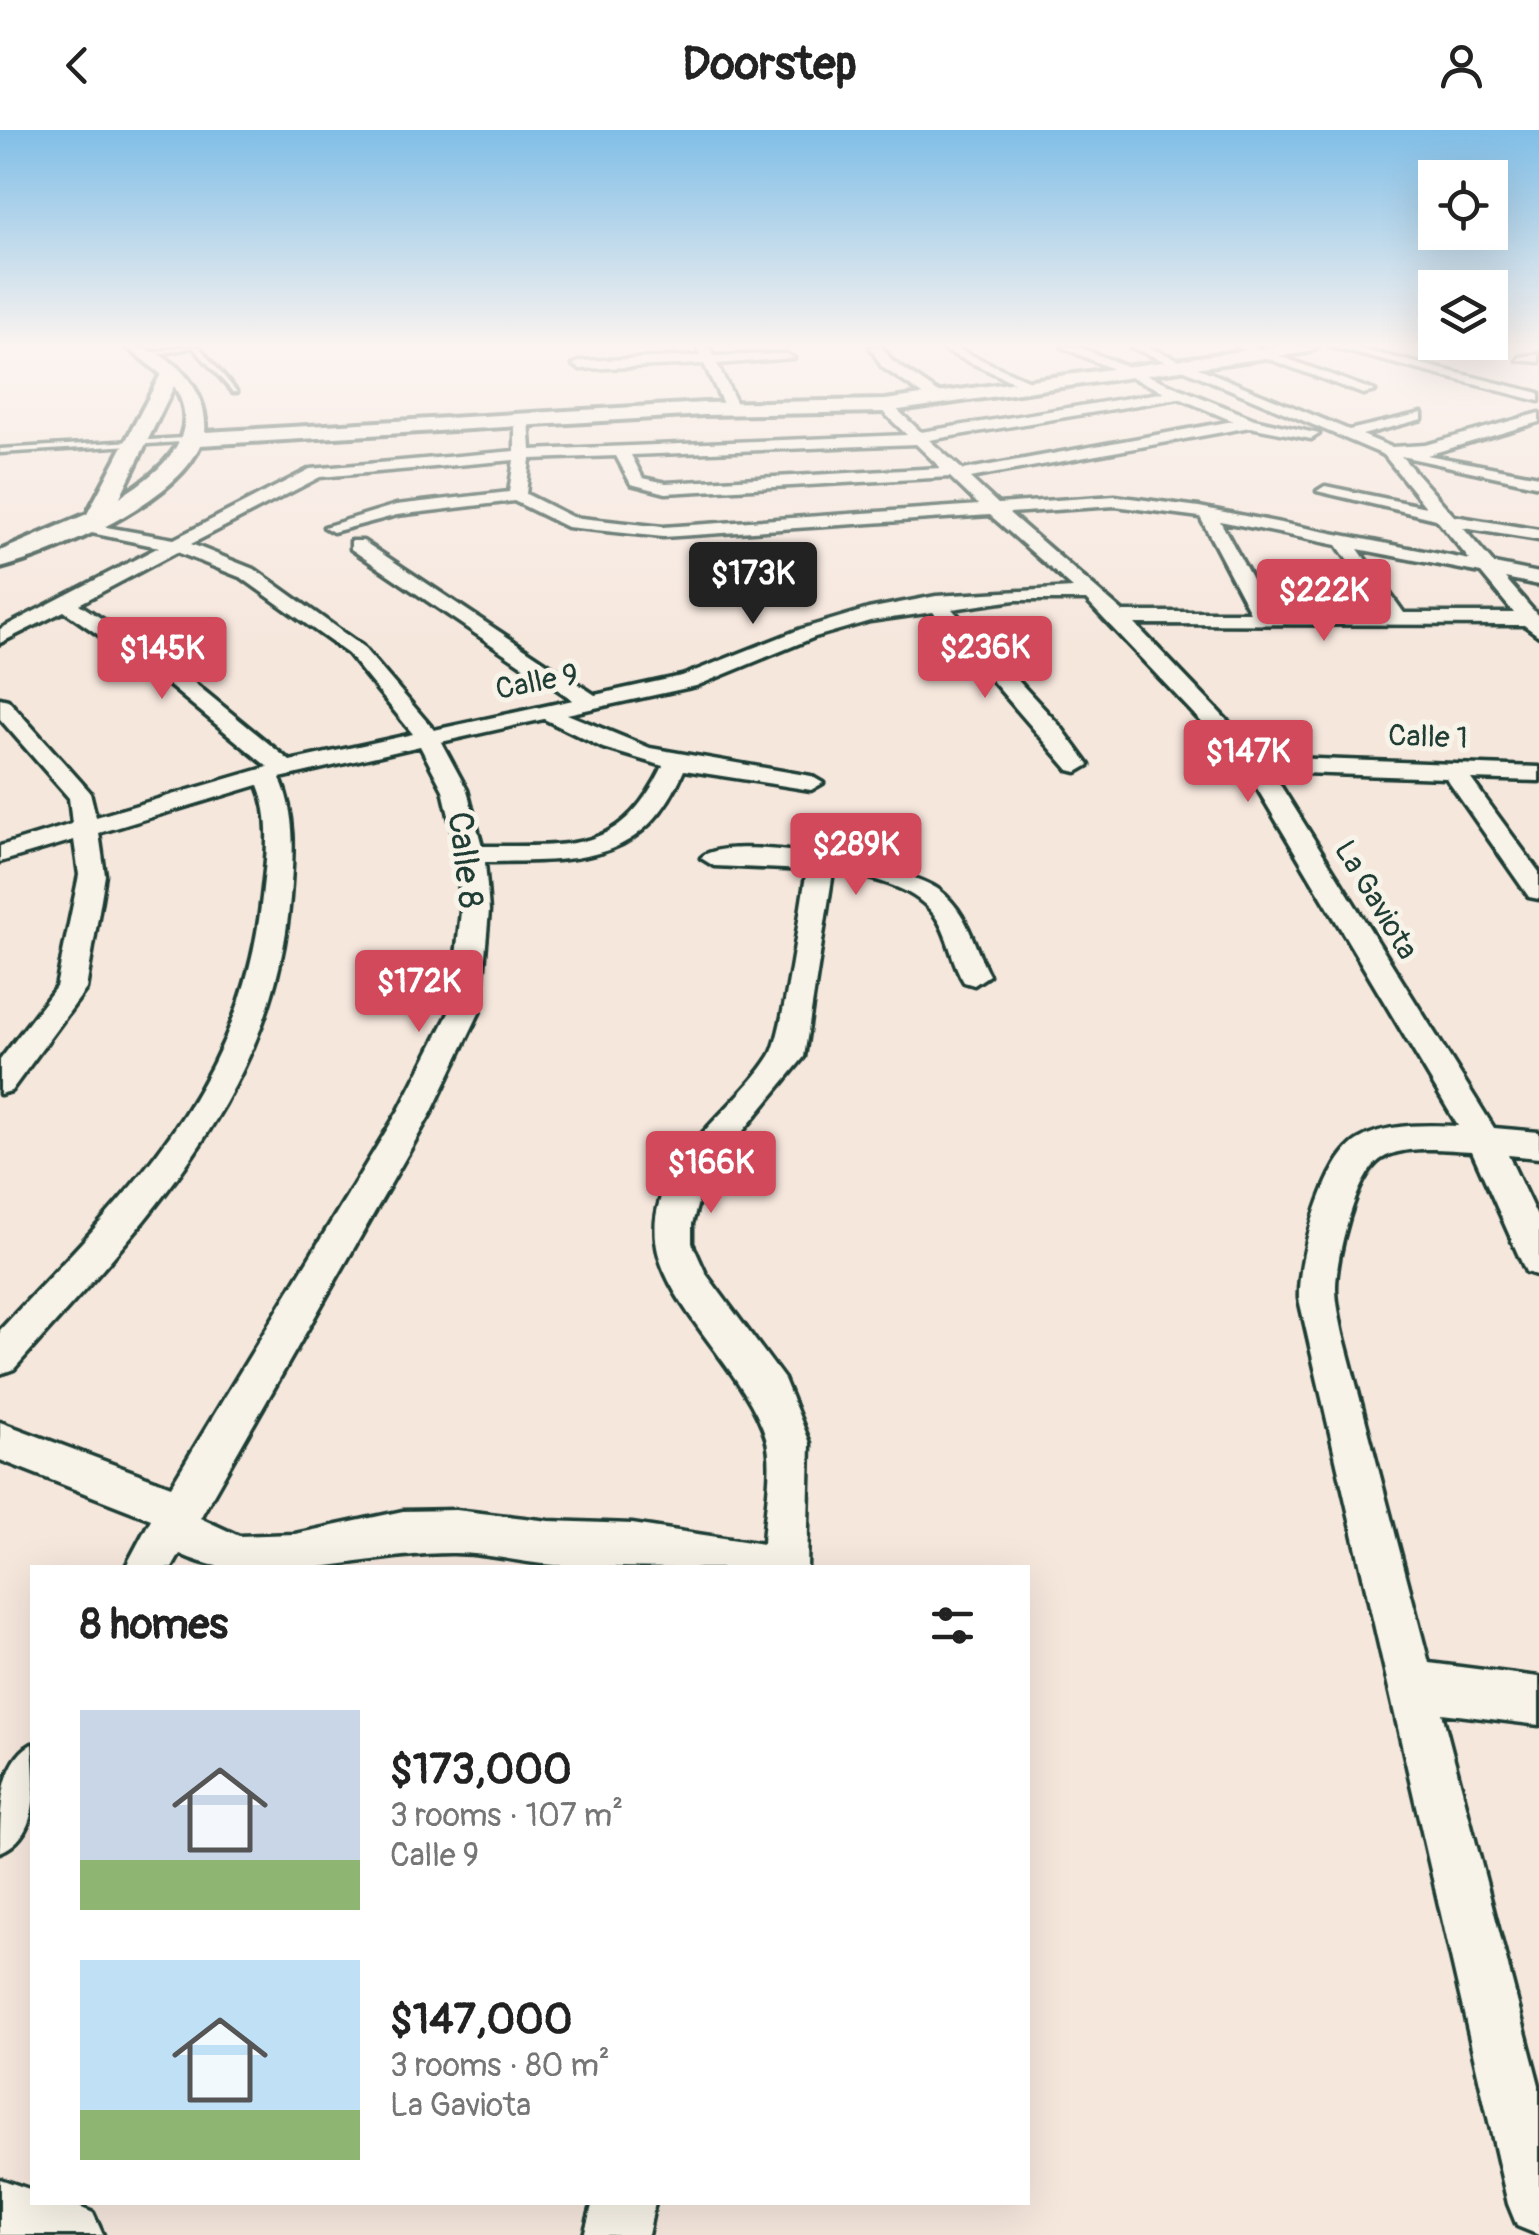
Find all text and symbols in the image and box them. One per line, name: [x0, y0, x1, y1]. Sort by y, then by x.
text: Doorstep: [682, 37, 857, 93]
icon: back: [50, 38, 105, 93]
icon: person: [1434, 38, 1489, 93]
map controls: [1418, 160, 1508, 360]
button: locate: [1418, 160, 1508, 250]
button: layers: [1418, 270, 1508, 360]
pin: $173K: [683, 542, 823, 627]
text: $173K: [711, 554, 795, 594]
pin: $222K: [1254, 559, 1394, 644]
text: $222K: [1279, 571, 1369, 611]
pin: $236K: [915, 616, 1055, 701]
pin: $145K: [92, 617, 232, 702]
text: $236K: [940, 628, 1030, 668]
text: $145K: [119, 629, 205, 669]
street label: Calle 9: [492, 656, 582, 708]
street label: Calle 1: [1387, 717, 1469, 757]
pin: $147K: [1178, 720, 1318, 805]
text: $147K: [1206, 732, 1290, 772]
street label: Calle 8: [437, 809, 493, 911]
pin: $289K: [786, 813, 926, 898]
text: $289K: [812, 825, 900, 865]
street label: La Gaviota: [1326, 834, 1426, 966]
pin: $172K: [349, 950, 489, 1035]
text: $172K: [377, 962, 461, 1002]
pin: $166K: [641, 1131, 781, 1216]
text: $166K: [668, 1143, 754, 1183]
icon: filters: [925, 1598, 980, 1653]
text: 8 homes: [80, 1599, 228, 1651]
text: $173,000: [390, 1744, 572, 1796]
icon: home: [160, 1750, 280, 1870]
text: 3 rooms · 107 m²: [390, 1796, 623, 1836]
text: Calle 9: [390, 1836, 479, 1876]
text: $147,000: [390, 1994, 573, 2046]
icon: home: [160, 2000, 280, 2120]
text: 3 rooms · 80 m²: [390, 2046, 610, 2086]
text: La Gaviota: [390, 2086, 531, 2126]

